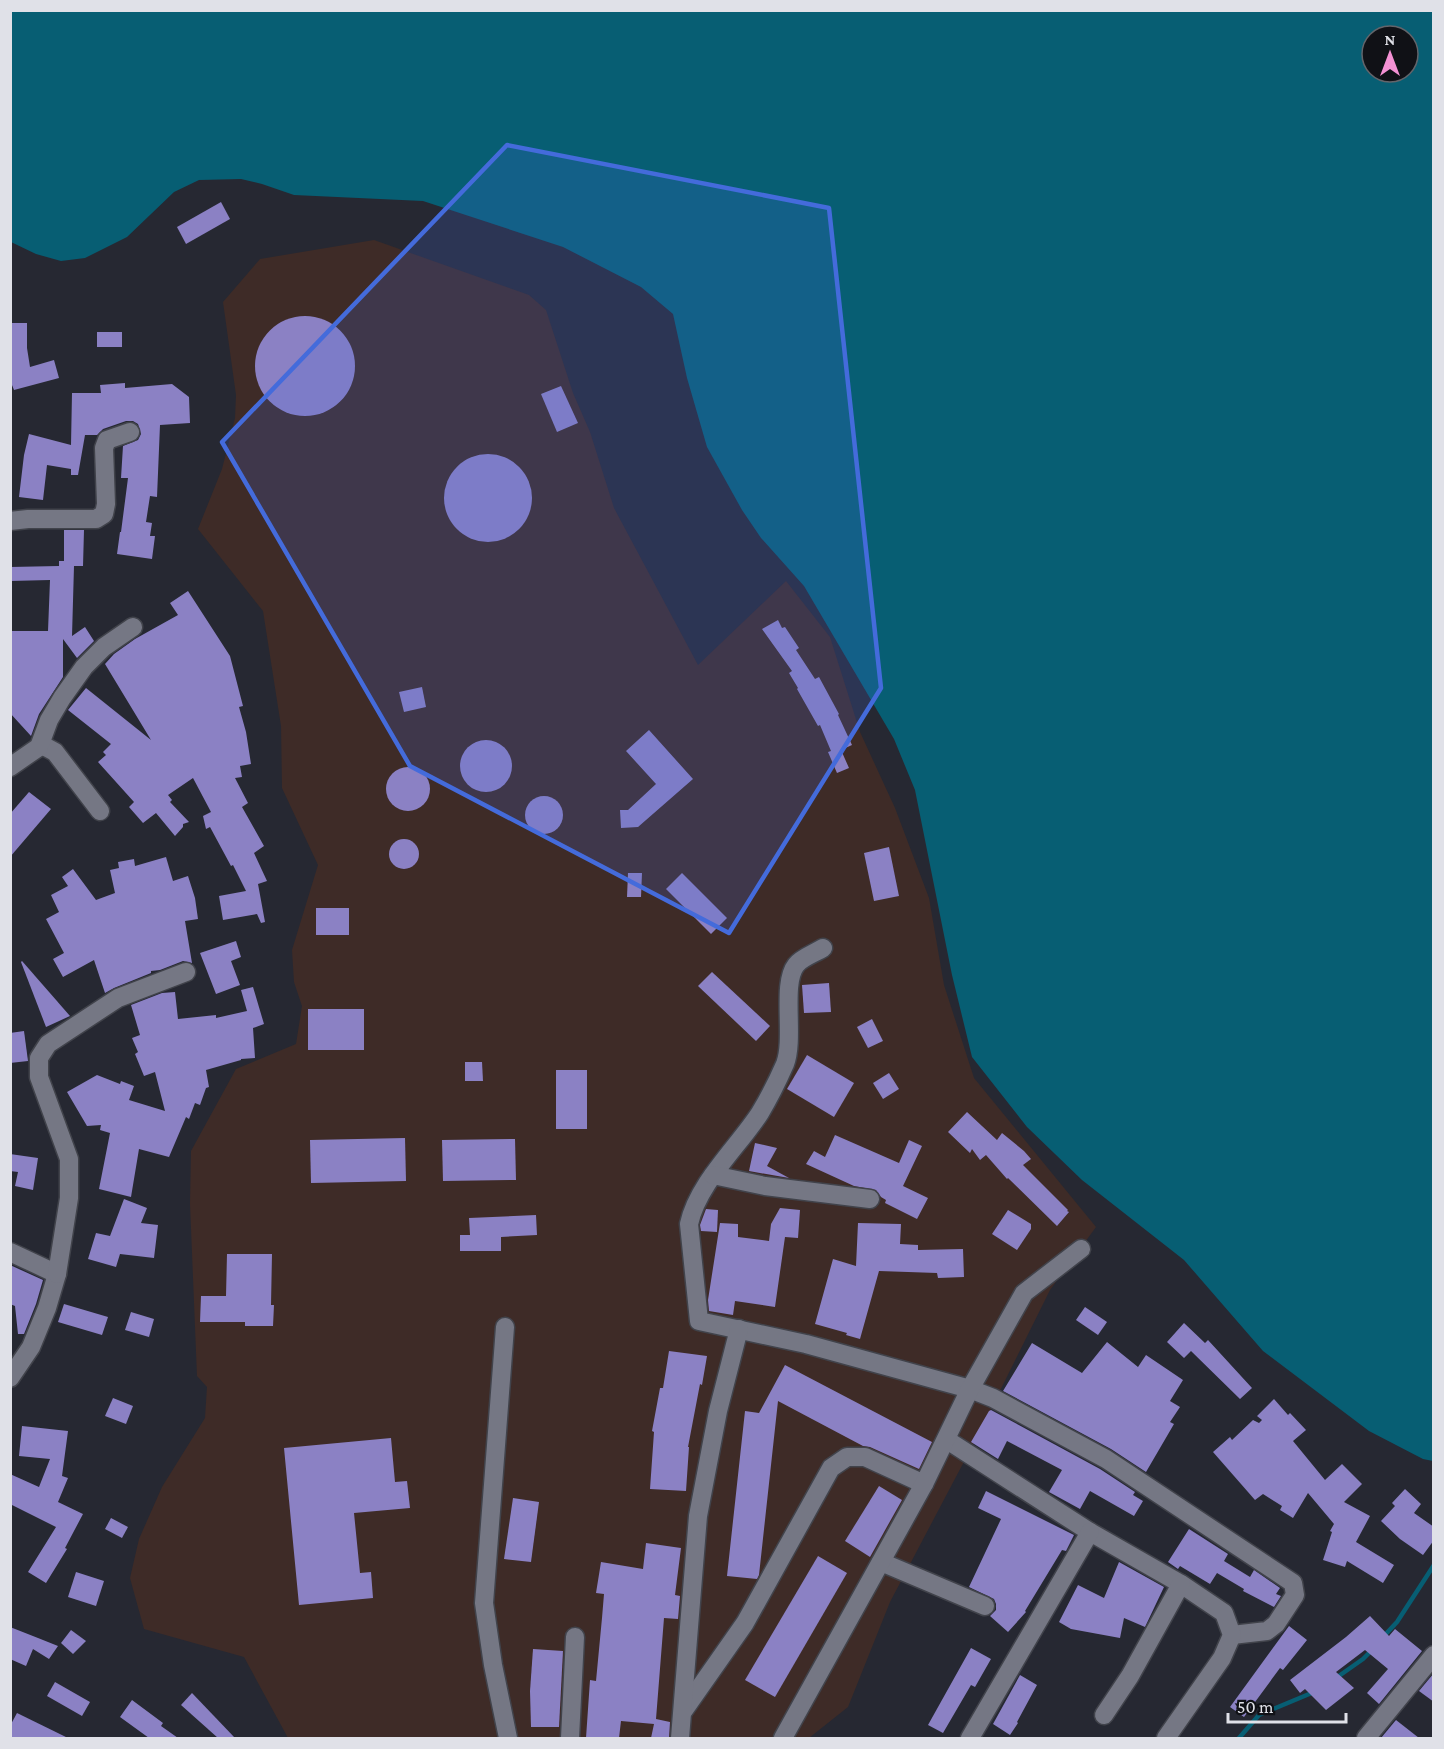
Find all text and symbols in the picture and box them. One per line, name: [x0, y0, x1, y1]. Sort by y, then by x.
north arrow: [1360, 24, 1420, 84]
text: N: [1385, 31, 1396, 48]
scale bar: [1228, 1686, 1346, 1724]
text: 50 m: [1237, 1697, 1274, 1717]

